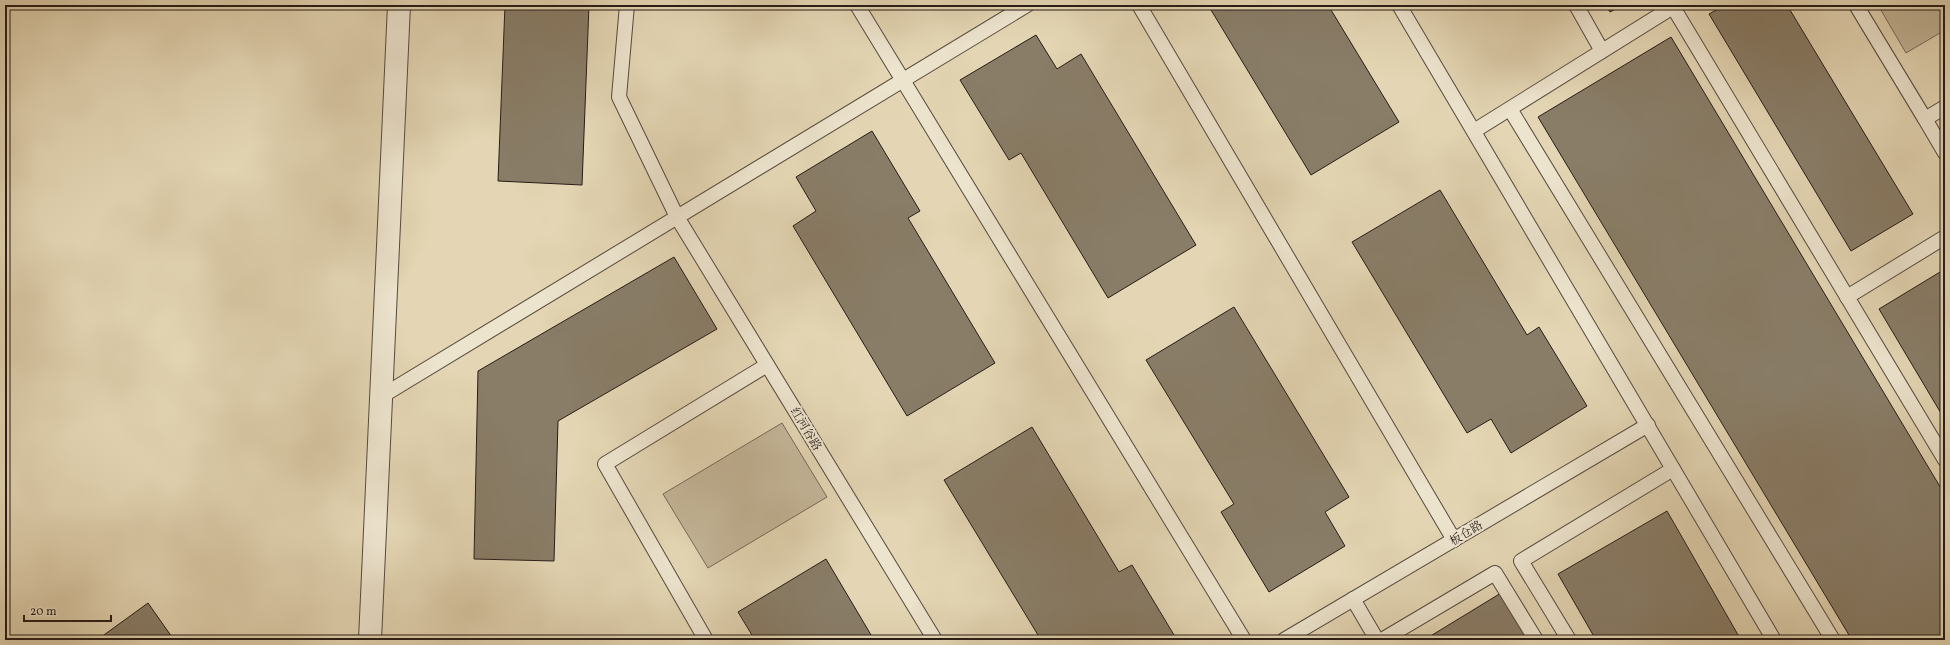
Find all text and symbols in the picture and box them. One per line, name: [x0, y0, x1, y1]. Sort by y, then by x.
street label: 红河谷路: [786, 405, 824, 454]
street label: 板仓路: [1447, 518, 1486, 550]
scale bar: [24, 597, 111, 623]
text: 20 m: [30, 604, 57, 620]

